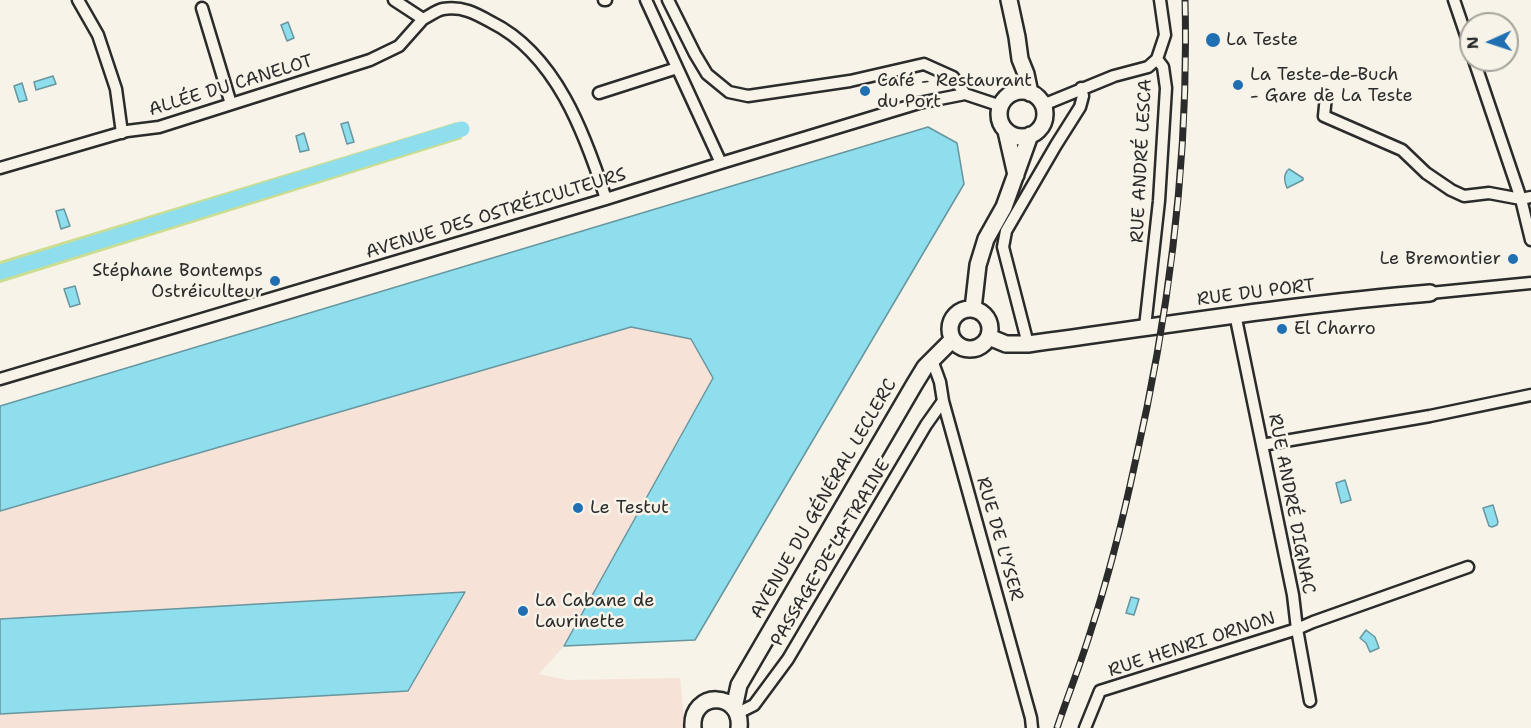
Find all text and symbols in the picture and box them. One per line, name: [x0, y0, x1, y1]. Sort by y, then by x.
north arrow: [1459, 12, 1519, 72]
place label: La Teste: [1226, 29, 1298, 51]
marker: La Teste: [1204, 31, 1222, 49]
text: N: [1462, 36, 1483, 50]
street label: ALLÉE DU CANELOT: [146, 51, 316, 121]
place label: La Teste-de-Buch - Gare de La Teste: [1250, 64, 1413, 106]
place label: Café - Restaurant du Port: [877, 70, 1032, 112]
street label: RUE ANDRÉ LESCA: [1127, 78, 1157, 244]
marker: La Teste-de-Buch - Gare de La Teste: [1231, 78, 1245, 92]
marker: Café - Restaurant du Port: [858, 84, 872, 98]
street label: AVENUE DES OSTRÉICULTEURS: [363, 164, 629, 264]
place label: Le Bremontier: [1379, 248, 1501, 270]
marker: Le Bremontier: [1506, 252, 1520, 266]
place label: Stéphane Bontemps Ostréiculteur: [92, 260, 263, 302]
marker: Stéphane Bontemps Ostréiculteur: [268, 274, 282, 288]
street label: RUE DU PORT: [1196, 275, 1316, 311]
place label: El Charro: [1294, 318, 1376, 340]
marker: El Charro: [1275, 322, 1289, 336]
street label: AVENUE DU GÉNÉRAL LECLERC: [746, 375, 902, 623]
street label: RUE ANDRÉ DIGNAC: [1263, 412, 1319, 596]
street label: PASSAGE DE LA TRAINE: [767, 456, 895, 650]
street label: RUE DE L'YSER: [971, 475, 1027, 603]
place label: Le Testut: [590, 497, 669, 519]
marker: Le Testut: [571, 501, 585, 515]
place label: La Cabane de Laurinette: [535, 590, 654, 632]
marker: La Cabane de Laurinette: [516, 604, 530, 618]
street label: RUE HENRI ORNON: [1106, 608, 1278, 682]

